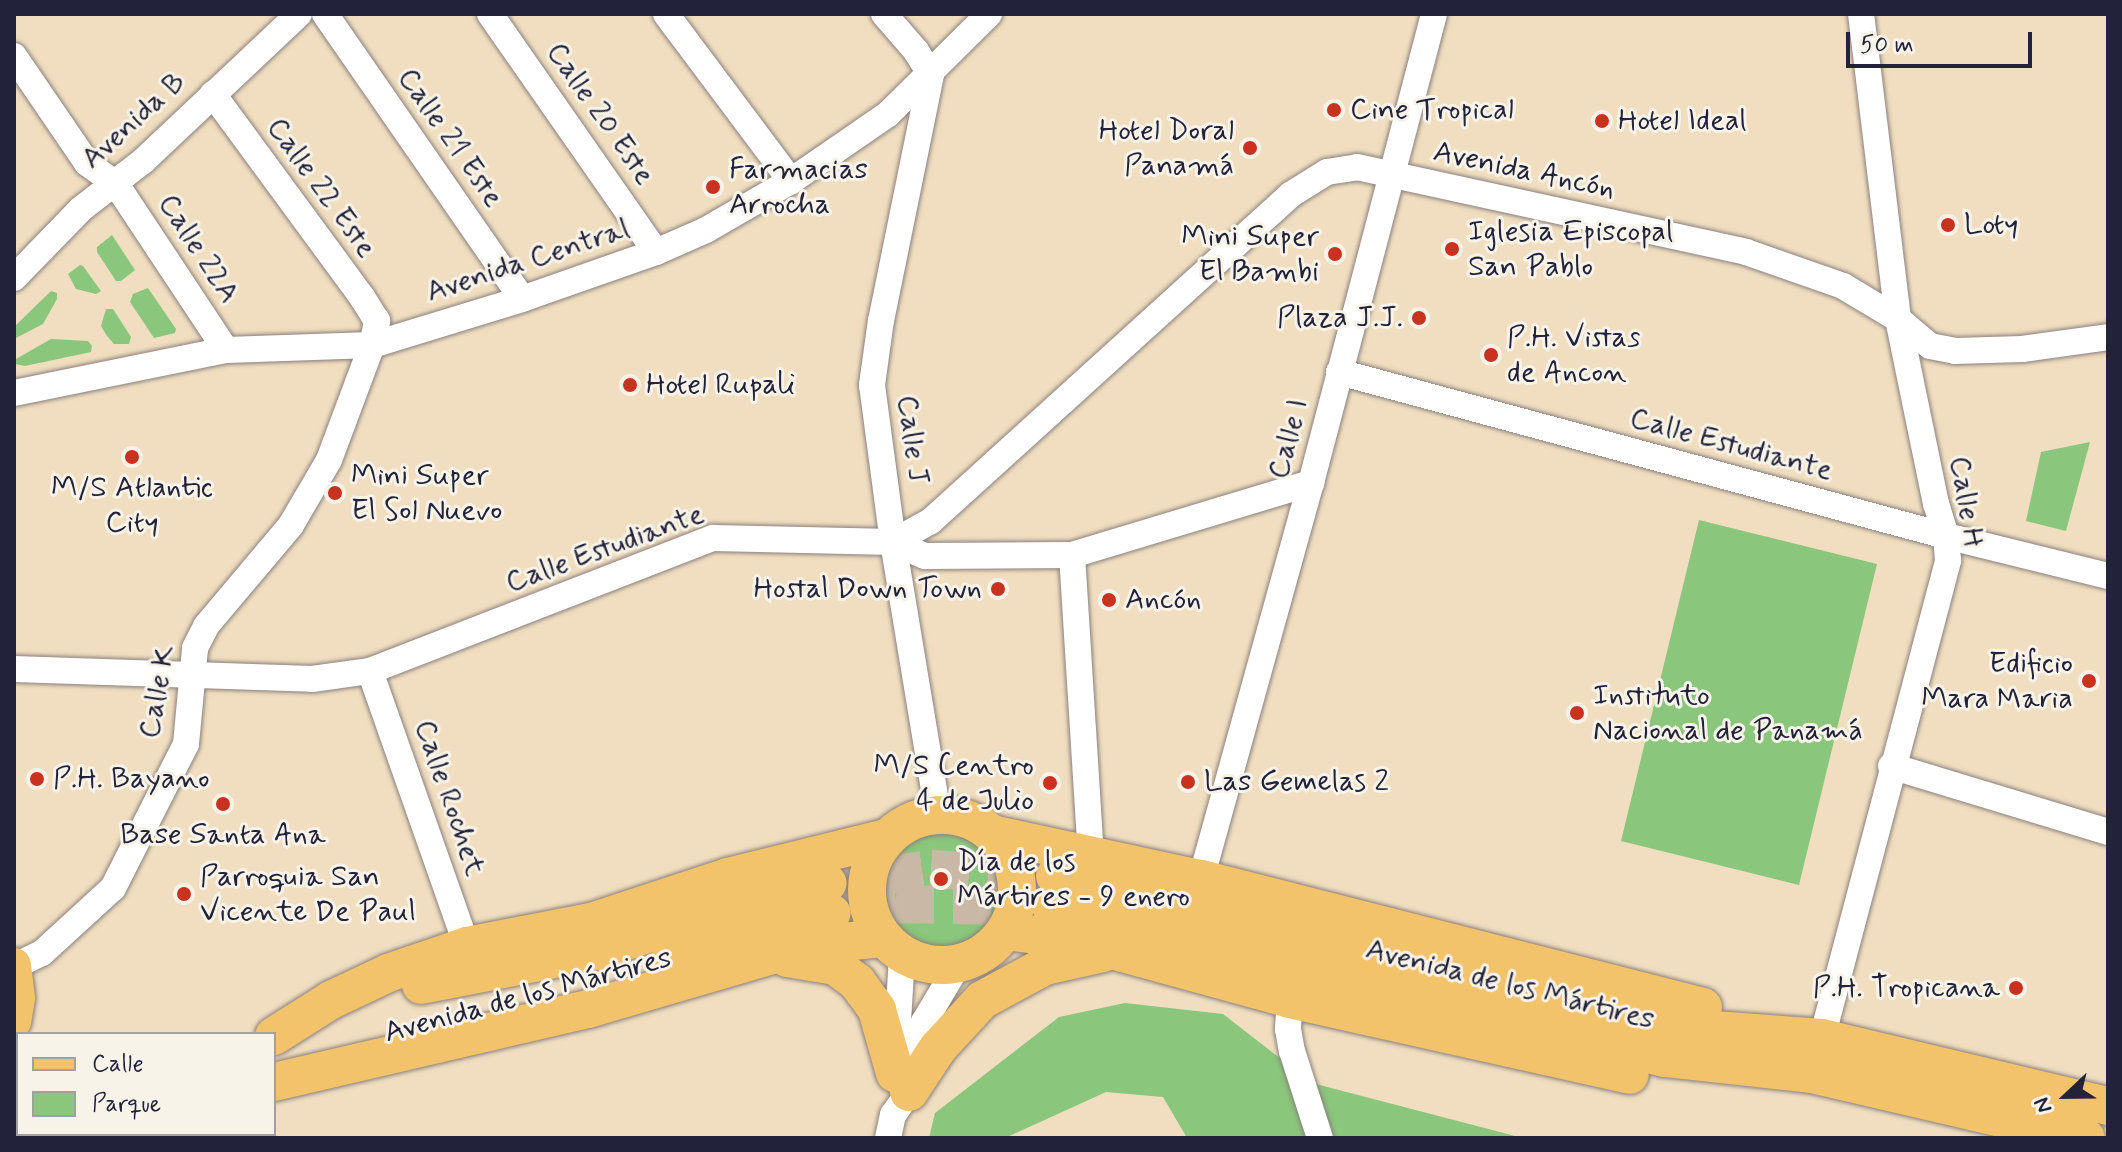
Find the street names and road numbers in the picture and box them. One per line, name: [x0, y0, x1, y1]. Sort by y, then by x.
street label: Calle 20 Este: [538, 36, 662, 192]
street label: Calle 21 Este: [389, 62, 511, 214]
street label: Avenida B: [74, 65, 194, 177]
street label: Calle 22 Este: [258, 111, 384, 265]
street label: Avenida Ancón: [1430, 134, 1618, 208]
street label: Calle 22A: [149, 188, 247, 310]
street label: Avenida Central: [423, 212, 633, 310]
street label: Calle I: [1260, 392, 1318, 486]
street label: Calle J: [888, 393, 936, 487]
street label: Calle Estudiante: [1626, 401, 1836, 489]
street label: Calle H: [1940, 453, 1992, 551]
street label: Calle Estudiante: [501, 496, 709, 602]
street label: Calle K: [132, 643, 184, 741]
street label: Calle Rochet: [405, 715, 493, 881]
street label: Avenida de los Mártires: [1360, 931, 1660, 1039]
street label: Avenida de los Mártires: [378, 940, 678, 1052]

